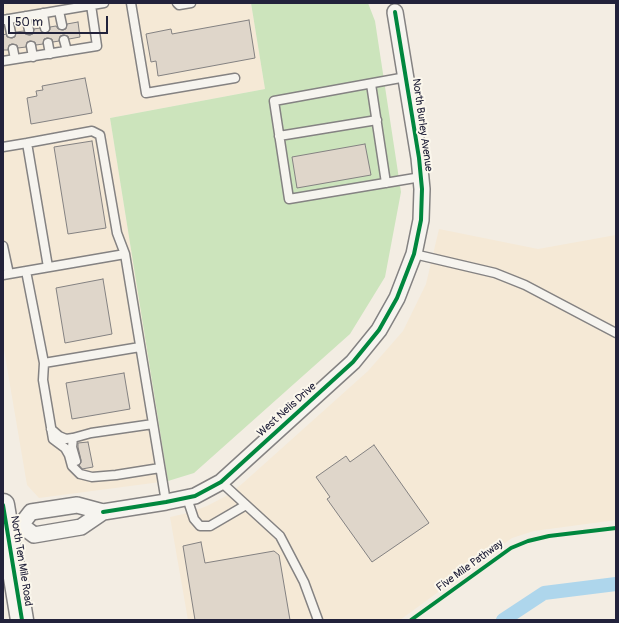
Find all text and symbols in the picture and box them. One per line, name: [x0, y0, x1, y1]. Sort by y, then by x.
scale bar: [10, 8, 110, 34]
text: 50 m: [15, 15, 43, 30]
street label: North Burley Avenue: [409, 78, 435, 172]
street label: West Nelis Drive: [255, 380, 319, 440]
street label: North Ten Mile Road: [7, 515, 35, 607]
street label: Five Mile Pathway: [434, 537, 506, 595]

